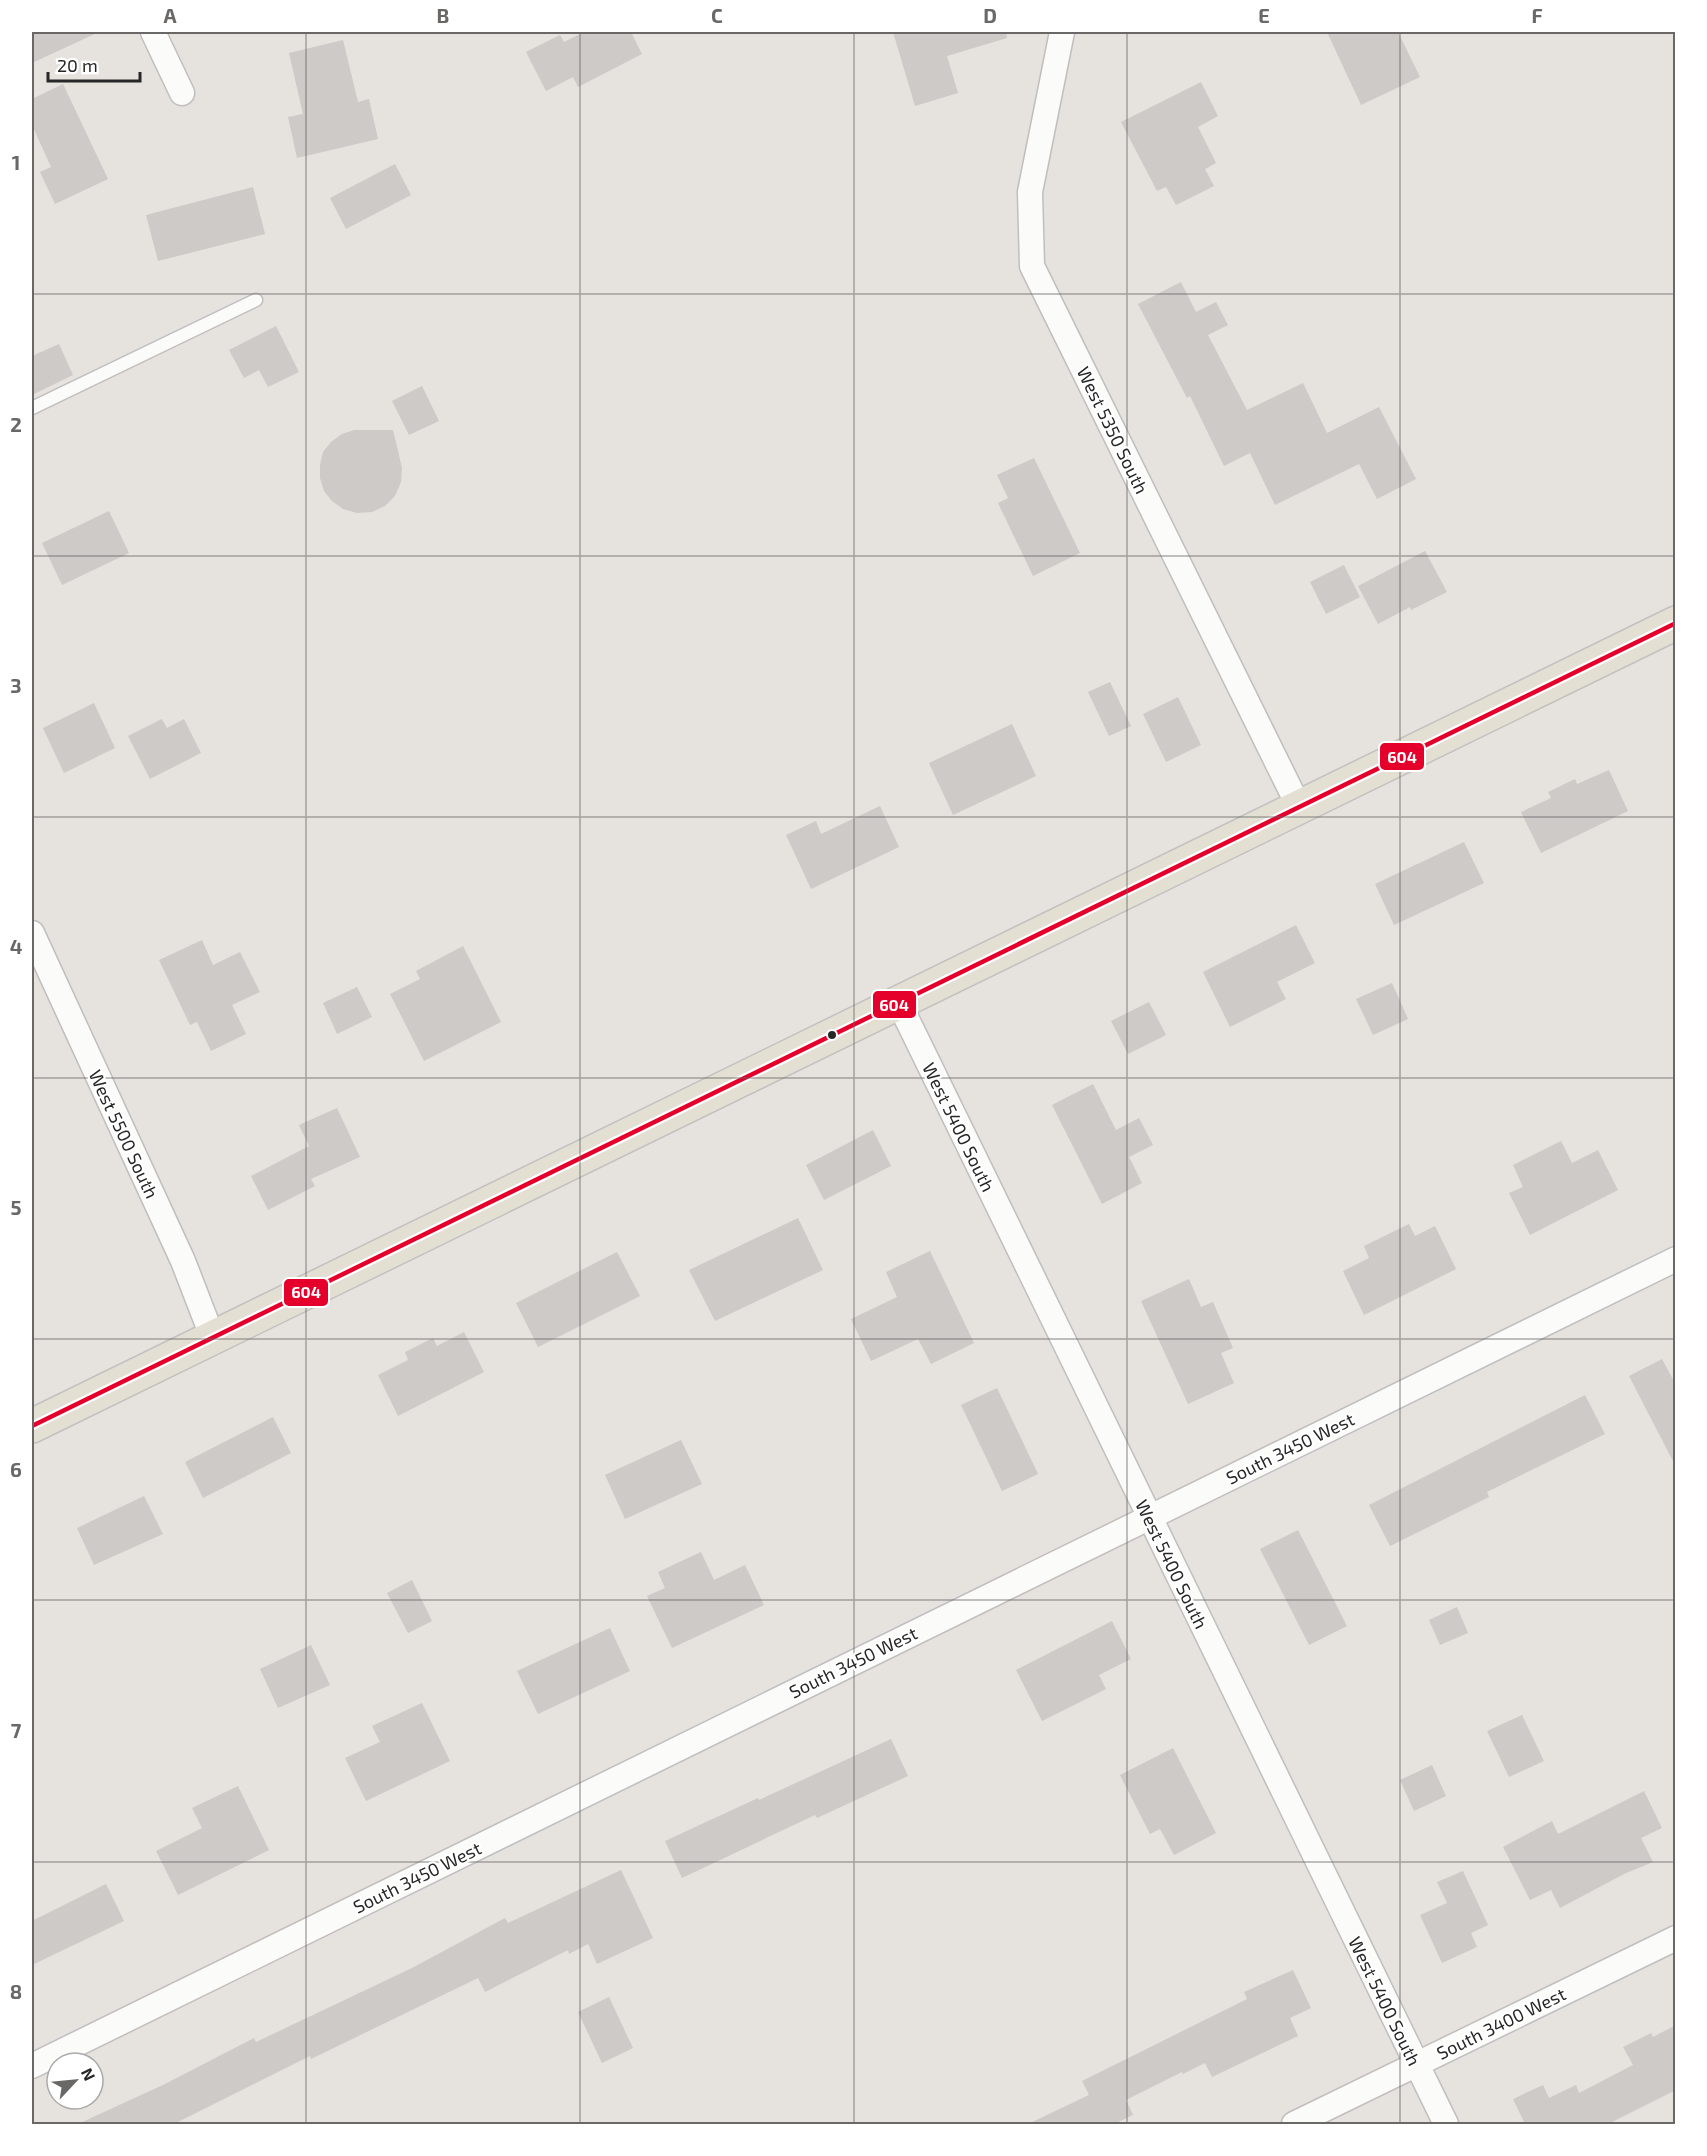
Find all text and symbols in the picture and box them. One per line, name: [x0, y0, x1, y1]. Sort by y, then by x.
text: A: [163, 3, 177, 27]
text: B: [437, 3, 449, 27]
text: C: [711, 3, 723, 27]
text: D: [983, 3, 997, 27]
text: E: [1258, 3, 1270, 27]
text: F: [1531, 3, 1543, 27]
scale bar: [48, 45, 140, 83]
text: 20 m: [57, 54, 98, 76]
text: 1: [12, 150, 20, 174]
street label: West 5350 South: [1073, 363, 1153, 497]
text: 2: [10, 412, 22, 436]
text: 3: [10, 673, 22, 697]
line badge: 604: [1379, 742, 1425, 771]
text: 604: [1387, 747, 1417, 766]
text: 4: [10, 934, 23, 958]
line badge: 604: [872, 990, 917, 1019]
text: 604: [879, 995, 909, 1014]
unlabelled marker: [826, 1029, 838, 1041]
street label: West 5400 South: [918, 1059, 1000, 1195]
street label: West 5500 South: [85, 1066, 163, 1202]
text: 5: [10, 1195, 22, 1219]
line badge: 604: [283, 1278, 329, 1307]
text: 604: [291, 1282, 321, 1301]
street label: South 3450 West: [1222, 1407, 1358, 1489]
text: 6: [10, 1457, 22, 1481]
street label: West 5400 South: [1131, 1496, 1213, 1632]
street label: South 3450 West: [785, 1621, 921, 1703]
text: 7: [11, 1718, 22, 1742]
street label: South 3450 West: [349, 1836, 485, 1918]
street label: West 5400 South: [1344, 1933, 1426, 2069]
text: 8: [10, 1979, 22, 2003]
street label: South 3400 West: [1433, 1982, 1569, 2064]
north arrow: [45, 2051, 105, 2111]
text: N: [78, 2065, 100, 2084]

